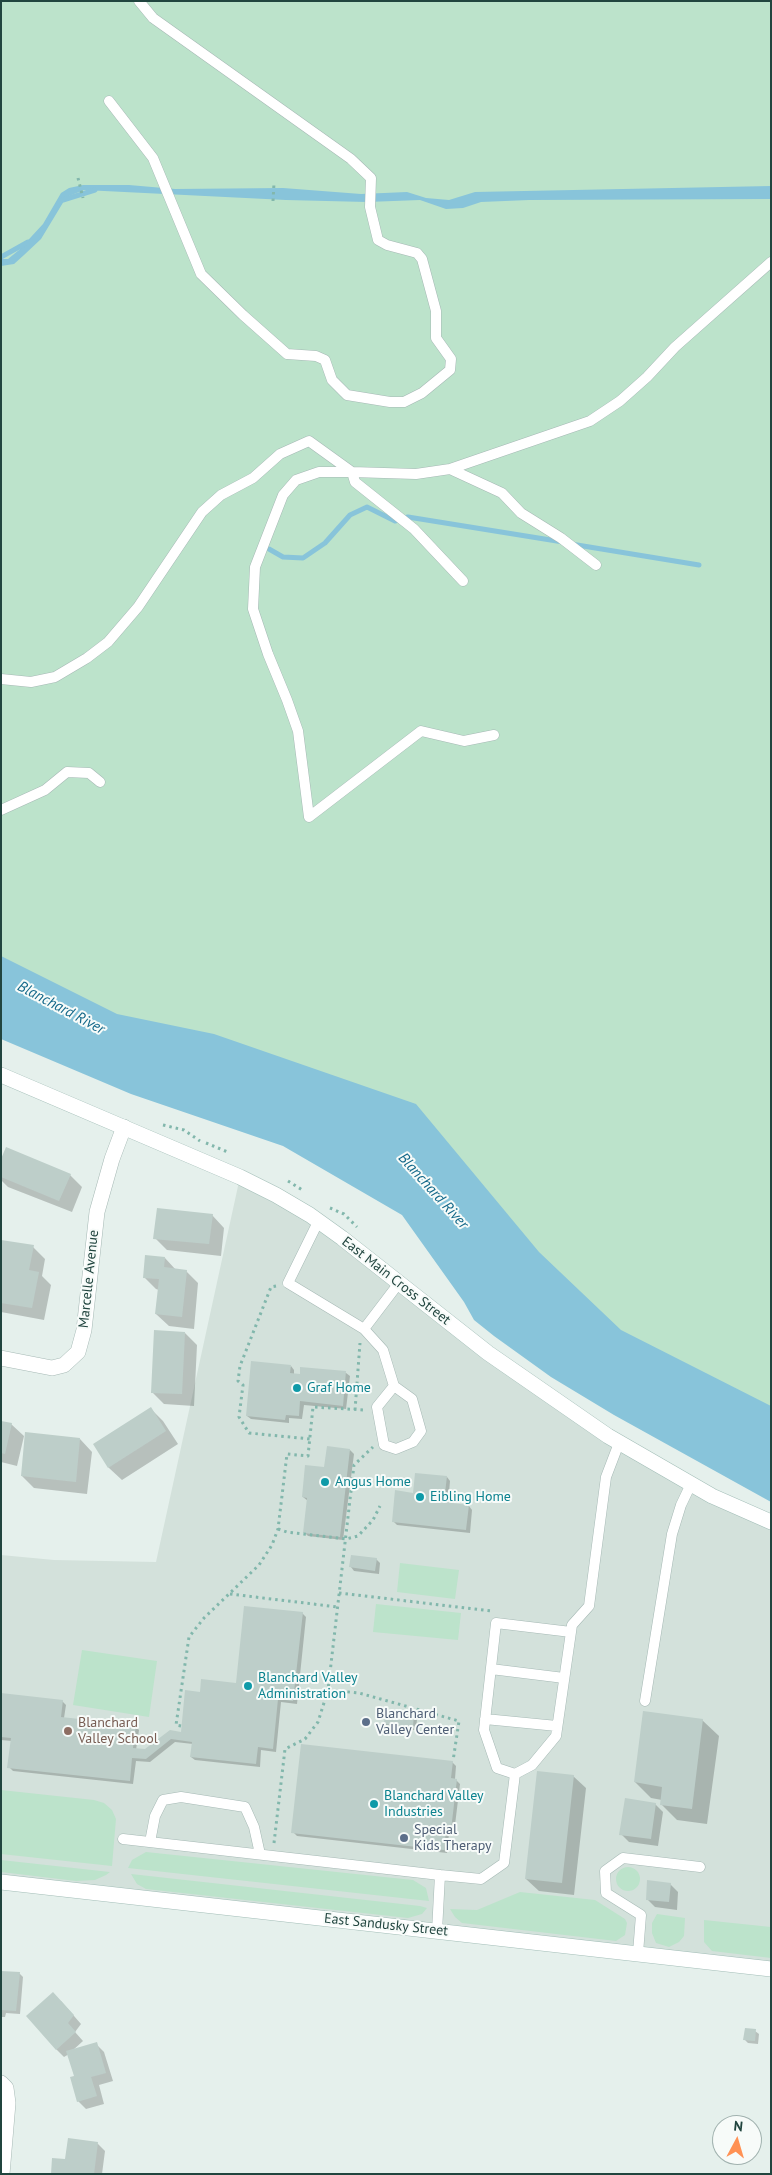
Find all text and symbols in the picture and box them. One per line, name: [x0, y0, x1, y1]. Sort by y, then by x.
water label: Blanchard River: [14, 978, 108, 1038]
water label: Blanchard River: [394, 1149, 472, 1233]
street label: Marcelle Avenue: [75, 1229, 103, 1329]
street label: East Main Cross Street: [338, 1233, 454, 1329]
place label: Graf Home: [307, 1380, 371, 1396]
marker: Graf Home: [291, 1382, 303, 1394]
place label: Angus Home: [335, 1474, 411, 1490]
marker: Angus Home: [319, 1476, 331, 1488]
place label: Eibling Home: [430, 1489, 511, 1505]
marker: Eibling Home: [414, 1491, 426, 1503]
place label: Blanchard Valley Administration: [258, 1670, 358, 1702]
marker: Blanchard Valley Administration: [242, 1680, 254, 1692]
place label: Blanchard Valley Center: [376, 1706, 454, 1738]
place label: Blanchard Valley School: [78, 1715, 158, 1748]
marker: Blanchard Valley Center: [360, 1716, 372, 1728]
marker: Blanchard Valley School: [62, 1725, 74, 1737]
place label: Blanchard Valley Industries: [384, 1788, 484, 1820]
marker: Blanchard Valley Industries: [368, 1798, 380, 1810]
place label: Special Kids Therapy: [414, 1822, 492, 1854]
marker: Special Kids Therapy: [398, 1832, 410, 1844]
street label: East Sandusky Street: [323, 1910, 449, 1940]
north arrow: [712, 2115, 762, 2165]
text: N: [733, 2117, 744, 2136]

